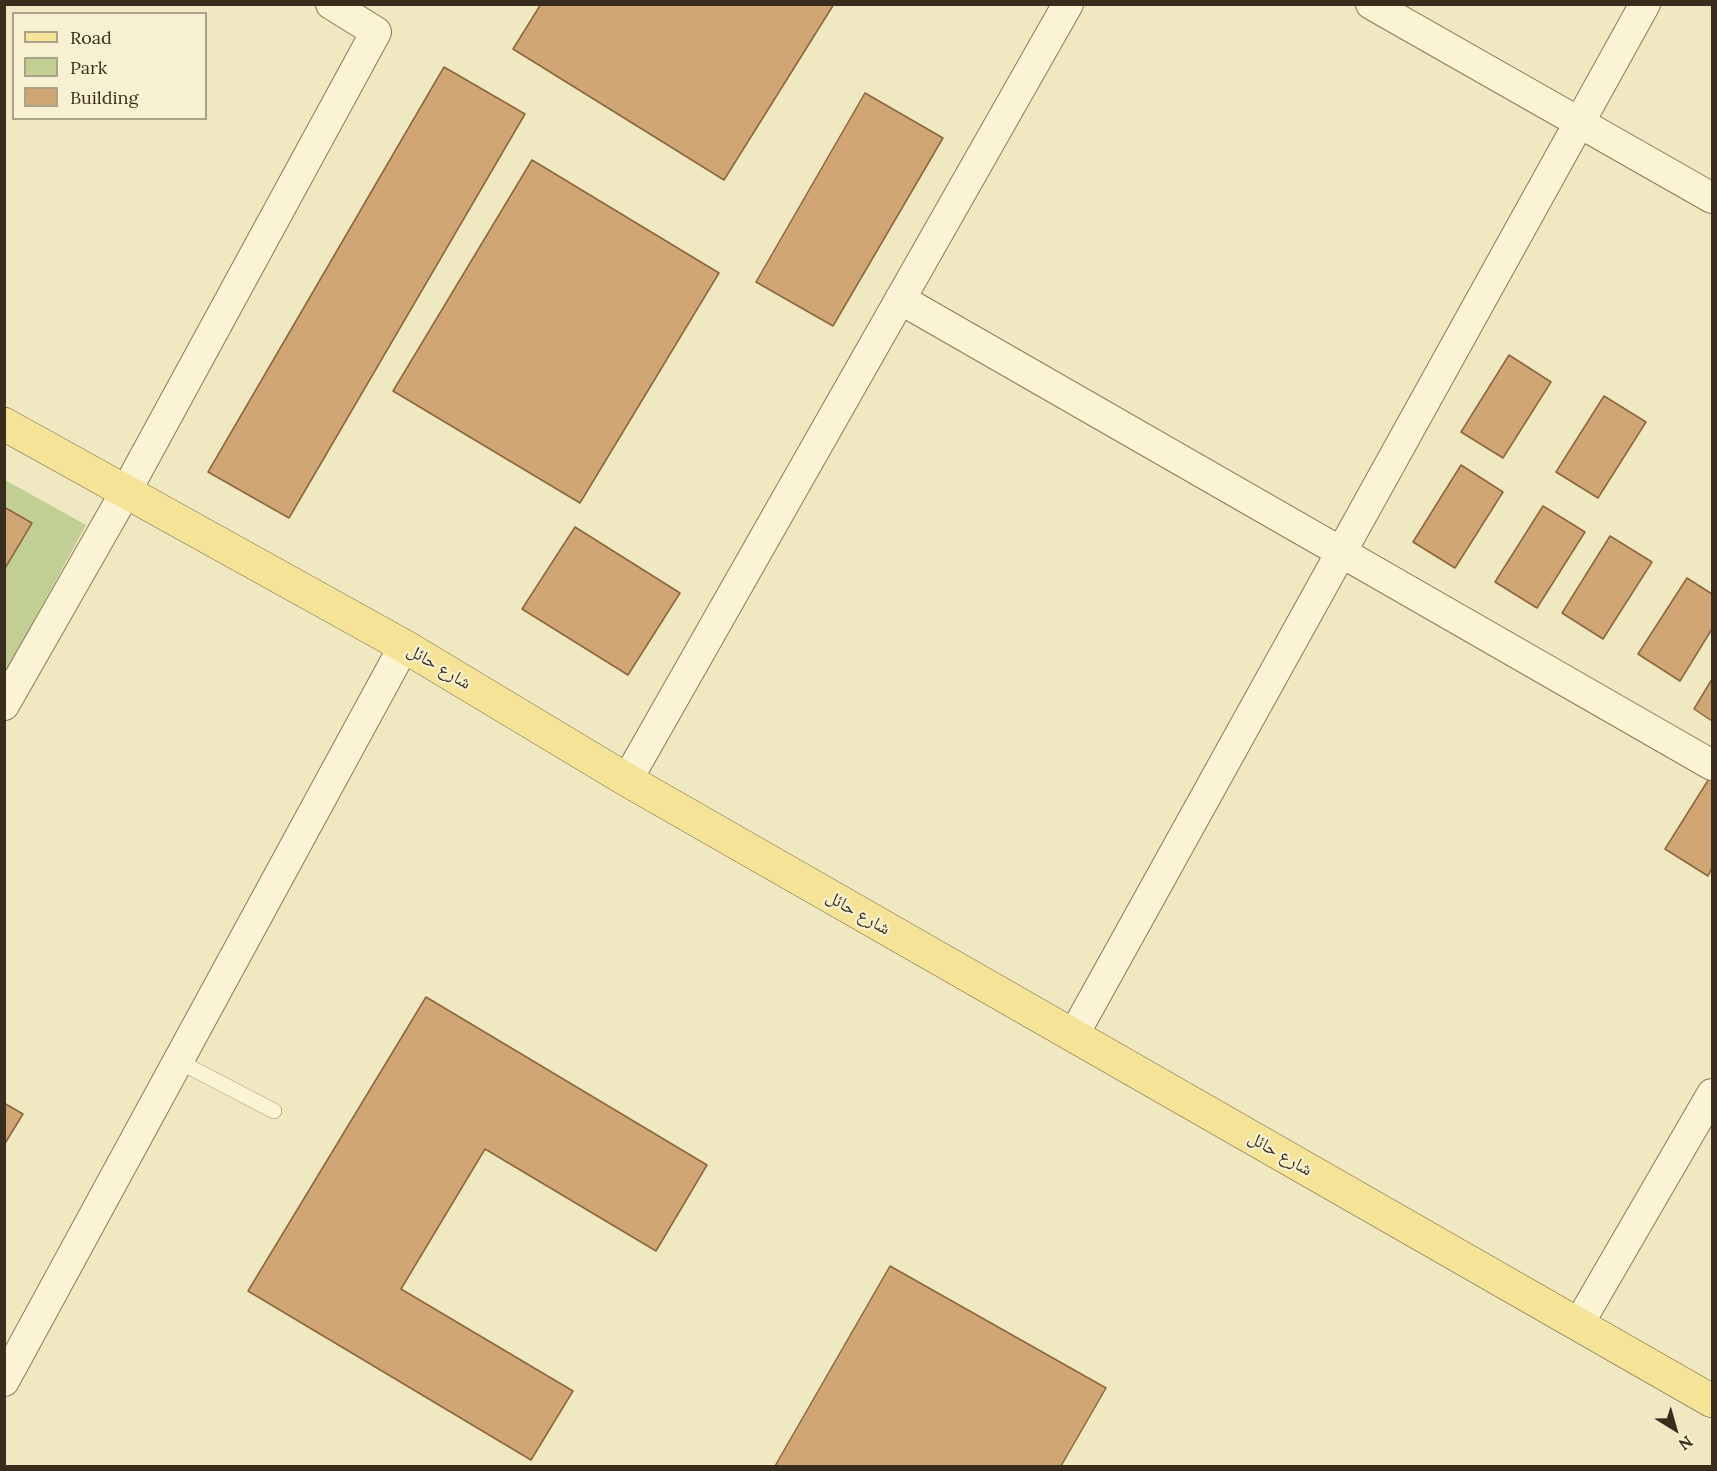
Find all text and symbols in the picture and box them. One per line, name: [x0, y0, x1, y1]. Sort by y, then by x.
legend: [12, 12, 207, 120]
text: Road: [70, 26, 112, 49]
text: Park: [70, 56, 107, 79]
text: Building: [70, 86, 138, 109]
street label: شارع حائل: [403, 640, 475, 694]
street label: شارع حائل: [822, 886, 894, 940]
street label: شارع حائل: [1244, 1127, 1316, 1181]
north arrow: [1645, 1399, 1705, 1459]
text: N: [1675, 1432, 1697, 1455]

